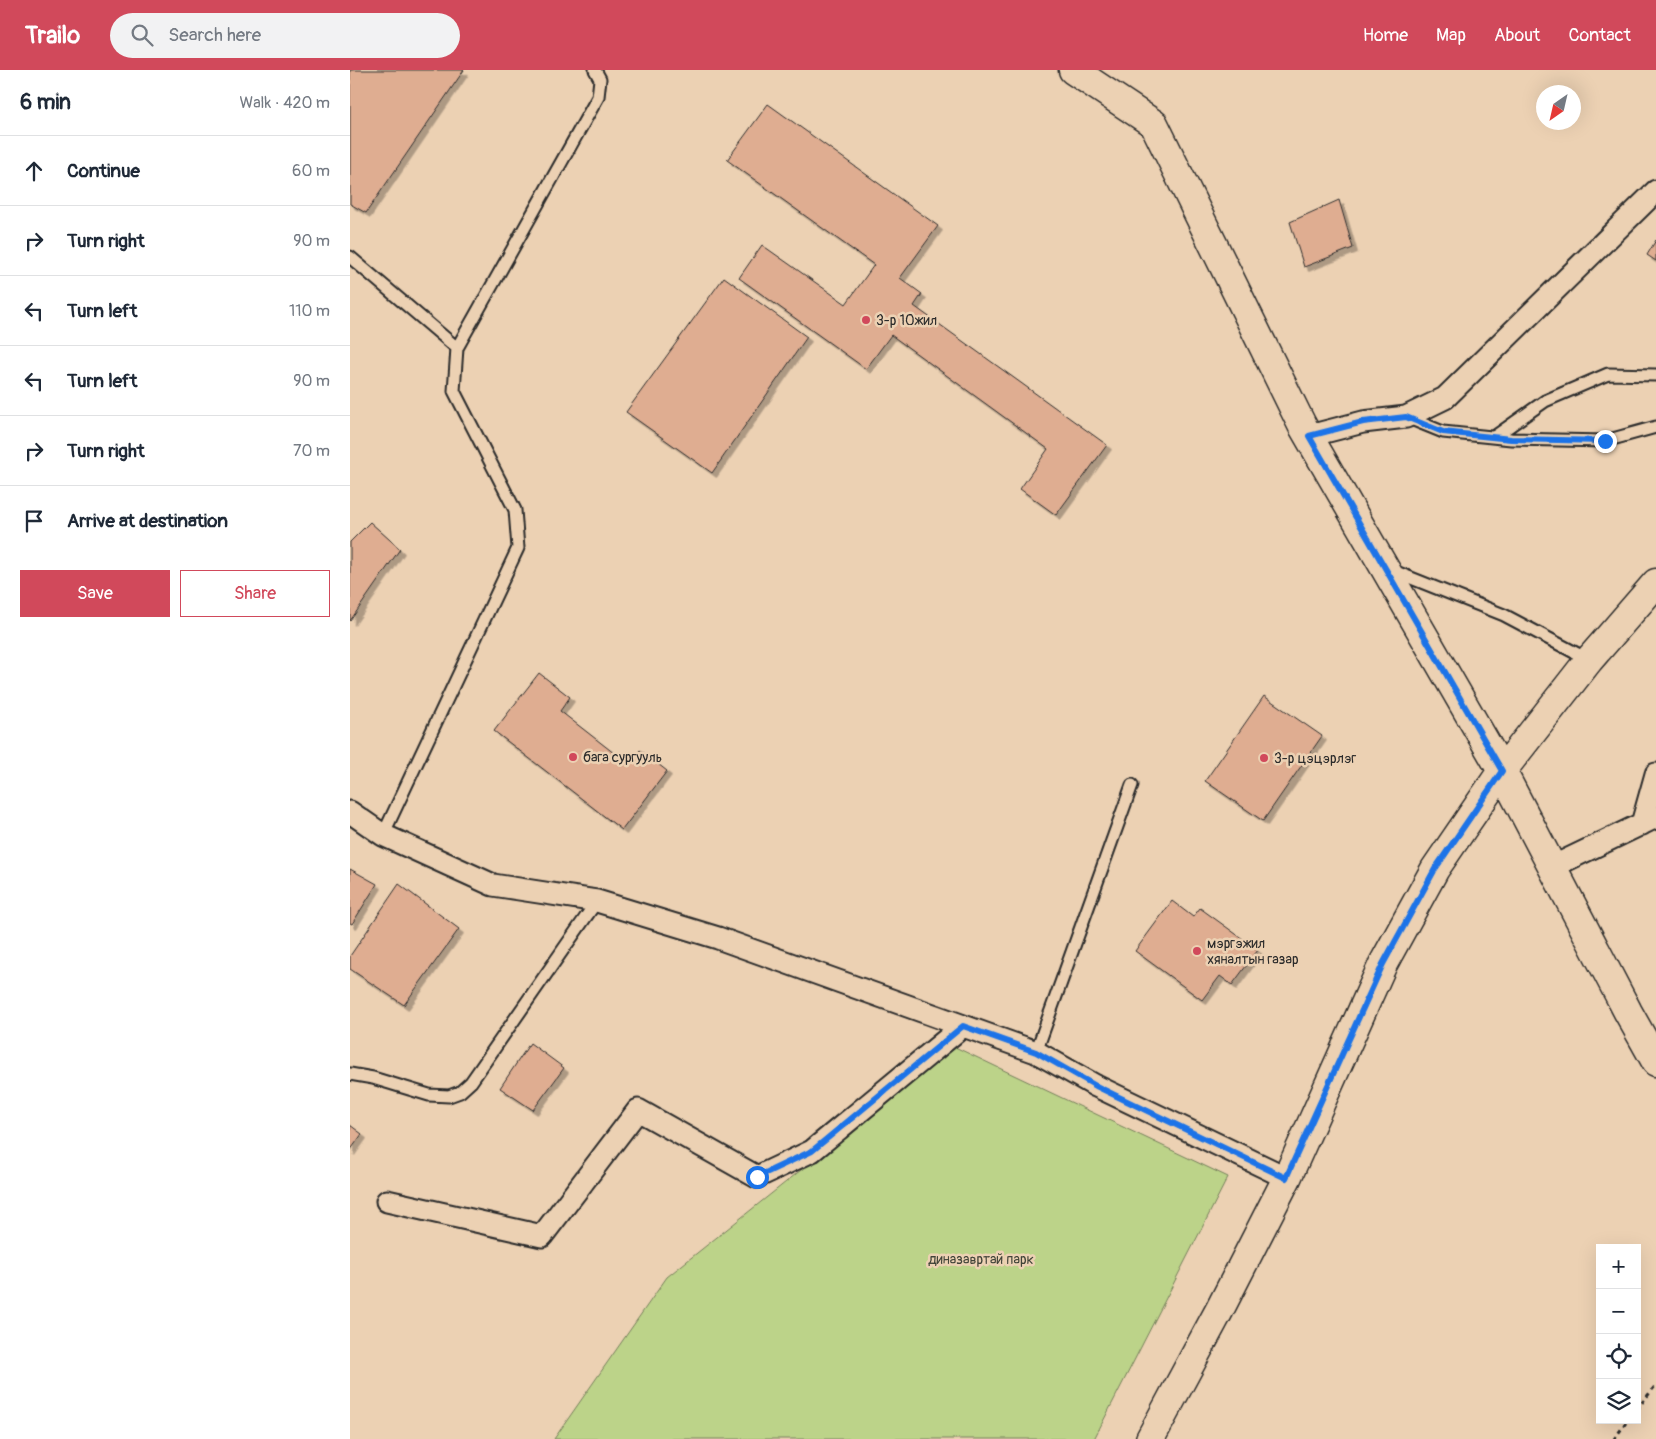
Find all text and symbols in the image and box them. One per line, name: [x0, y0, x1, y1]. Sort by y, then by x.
search box: [110, 13, 460, 58]
text: Trailo: [25, 21, 80, 50]
icon: search: [128, 21, 156, 49]
text: Search here: [168, 23, 261, 47]
text: Home: [1363, 24, 1408, 47]
text: Map: [1436, 24, 1466, 47]
text: About: [1494, 24, 1540, 47]
text: Contact: [1568, 24, 1631, 47]
north arrow: [1536, 85, 1581, 130]
text: 6 min: [20, 89, 71, 116]
text: Walk · 420 m: [239, 93, 330, 113]
icon: ahead: [20, 157, 48, 185]
text: Continue: [67, 159, 140, 183]
text: 60 m: [292, 161, 330, 181]
icon: right: [20, 227, 48, 255]
text: Turn right: [67, 229, 145, 253]
text: 90 m: [293, 231, 330, 251]
icon: left: [20, 297, 48, 325]
text: Turn left: [67, 299, 137, 323]
text: 110 m: [289, 301, 330, 321]
place label: 3-р 10жил: [876, 312, 937, 329]
marker: 3-р 10жил: [860, 314, 872, 326]
icon: left: [20, 367, 48, 395]
text: Turn left: [67, 369, 137, 393]
text: 90 m: [293, 371, 330, 391]
route end: [1594, 430, 1617, 453]
icon: right: [20, 437, 48, 465]
text: Turn right: [67, 439, 145, 463]
text: 70 m: [293, 441, 330, 461]
icon: arrive: [20, 507, 48, 535]
text: Arrive at destination: [67, 509, 228, 533]
button: Save: [20, 570, 170, 617]
button: Share: [180, 570, 330, 617]
place label: бага сургууль: [583, 749, 662, 766]
place label: 3-р цэцэрлэг: [1274, 750, 1357, 767]
marker: бага сургууль: [567, 751, 579, 763]
marker: 3-р цэцэрлэг: [1258, 752, 1270, 764]
place label: мэргэжил хяналтын газар: [1207, 935, 1299, 968]
marker: мэргэжил хяналтын газар: [1191, 945, 1203, 957]
route start: [746, 1166, 769, 1189]
map controls: [1596, 1244, 1641, 1424]
button: +: [1596, 1244, 1641, 1289]
park label: диназавртай парк: [928, 1251, 1034, 1268]
button: −: [1596, 1289, 1641, 1334]
button: locate: [1596, 1334, 1641, 1379]
button: layers: [1596, 1379, 1641, 1424]

